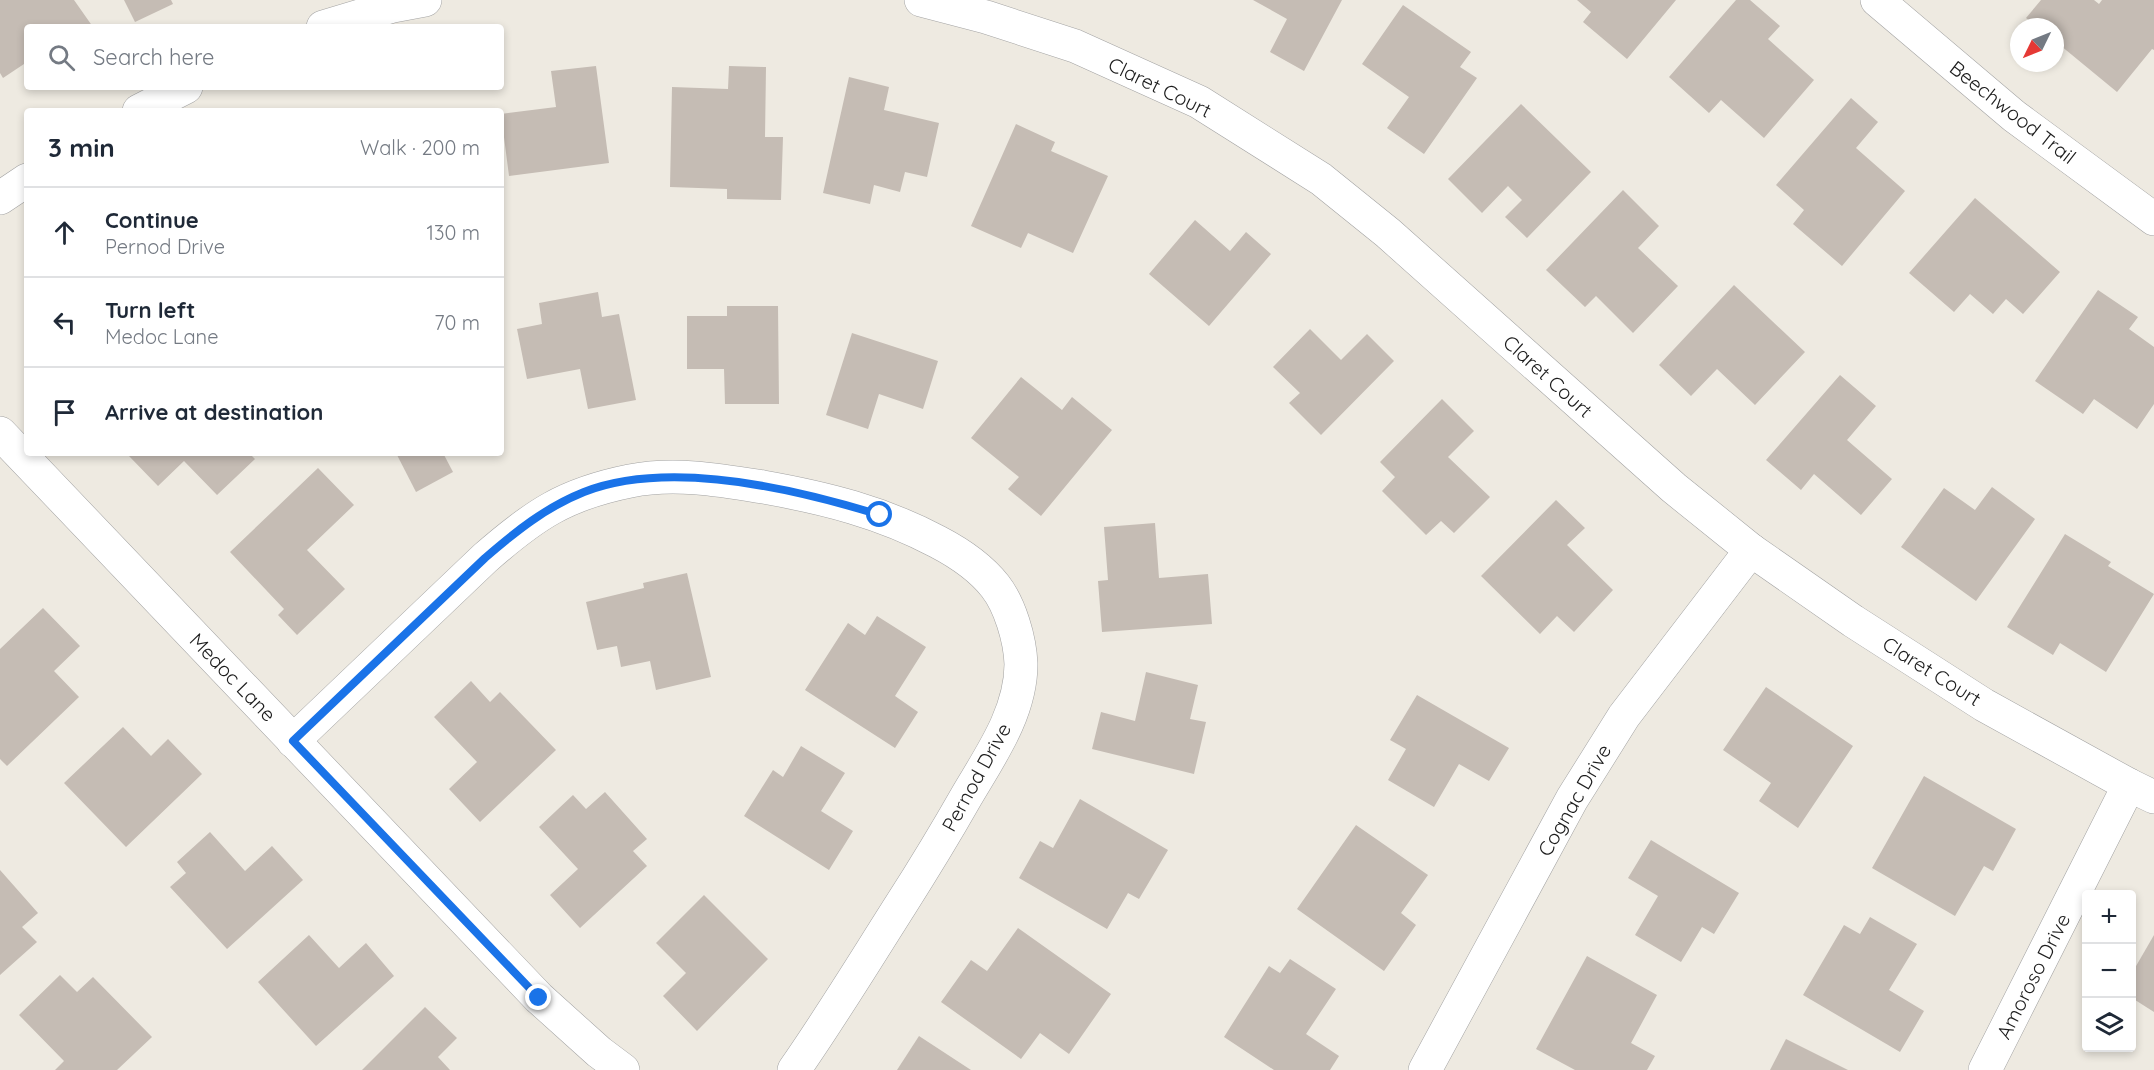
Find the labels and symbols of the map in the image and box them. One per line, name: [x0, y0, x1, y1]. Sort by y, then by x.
north arrow: [2010, 18, 2064, 72]
street label: Claret Court: [1104, 51, 1216, 123]
street label: Beechwood Trail: [1945, 55, 2081, 169]
street label: Claret Court: [1498, 329, 1598, 423]
route start: [866, 501, 892, 527]
street label: Medoc Lane: [185, 627, 281, 727]
street label: Claret Court: [1878, 631, 1986, 711]
street label: Pernod Drive: [936, 718, 1016, 836]
street label: Cognac Drive: [1532, 740, 1616, 860]
street label: Amoroso Drive: [1991, 909, 2075, 1043]
route end: [525, 984, 551, 1010]

